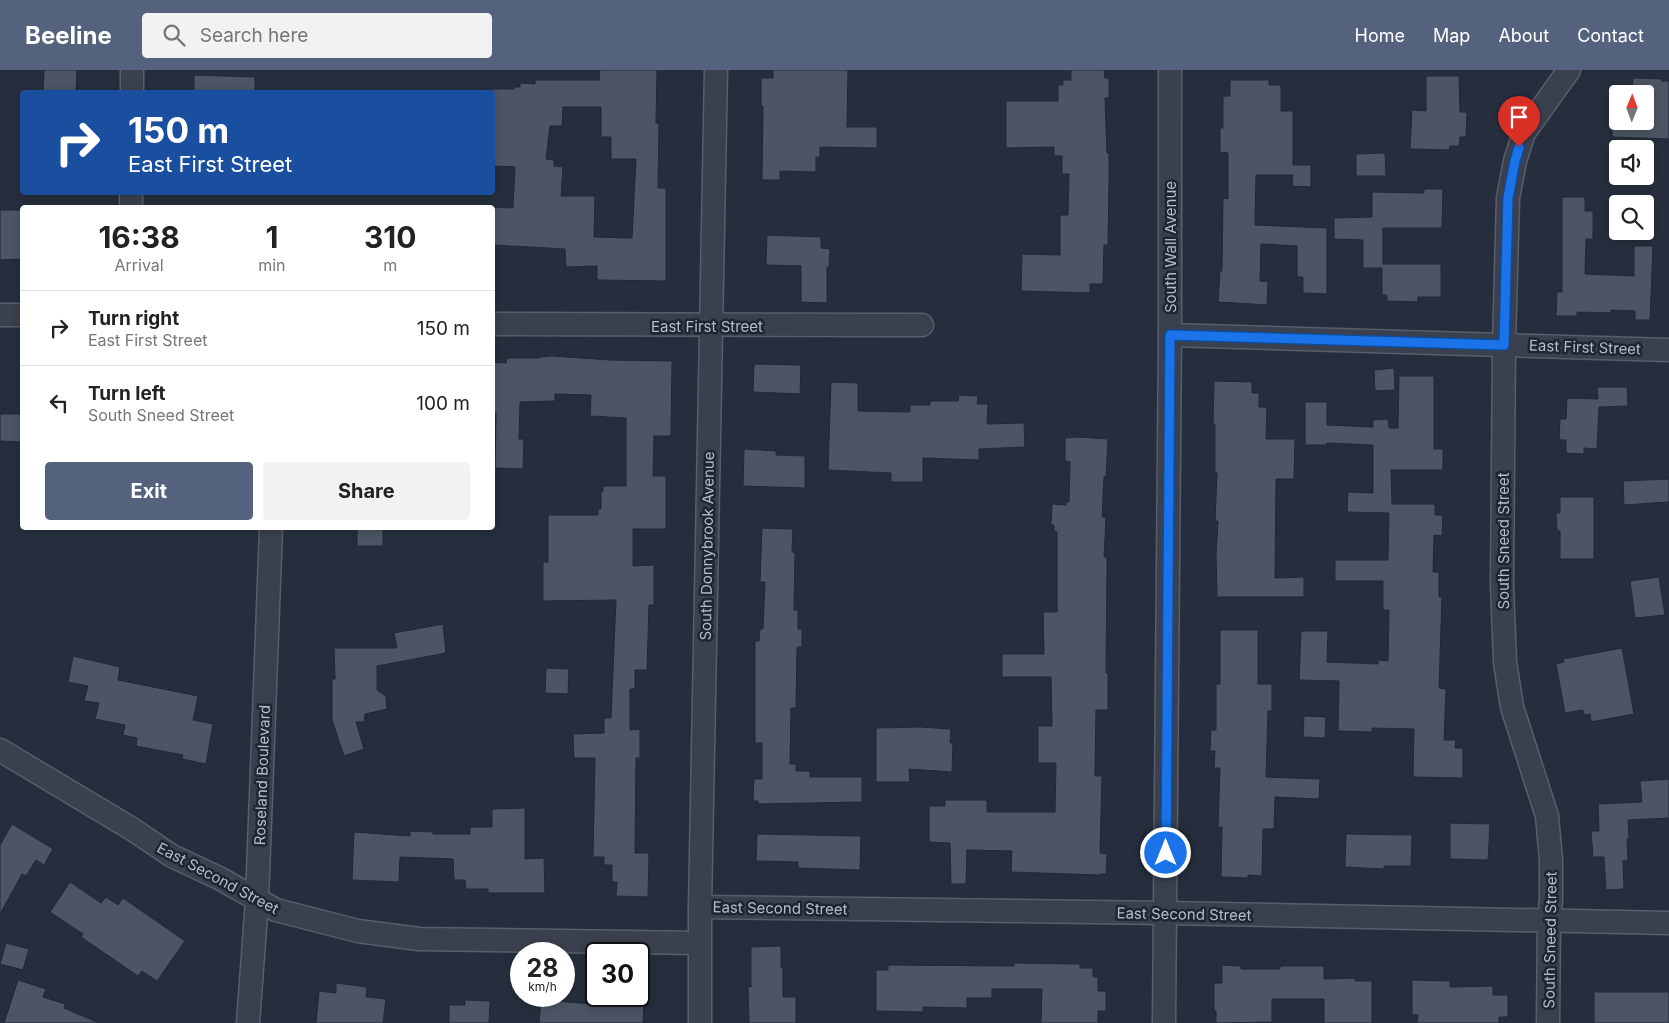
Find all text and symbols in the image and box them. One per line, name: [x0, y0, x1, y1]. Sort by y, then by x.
search box: [142, 13, 492, 58]
text: Beeline: [25, 21, 112, 50]
icon: search: [160, 21, 188, 49]
text: Search here: [200, 24, 308, 47]
text: Home: [1355, 25, 1405, 46]
text: Map: [1433, 25, 1470, 46]
text: About: [1498, 25, 1549, 46]
text: Contact: [1577, 25, 1644, 46]
north arrow: [1609, 85, 1654, 130]
map controls: [1609, 85, 1654, 240]
pin: [1498, 96, 1540, 147]
icon: arrive: [1505, 103, 1533, 131]
text: 150 m: [128, 109, 229, 151]
icon: right: [45, 110, 110, 175]
button: sound: [1609, 140, 1654, 185]
text: East First Street: [128, 151, 292, 177]
street label: South Wall Avenue: [1161, 181, 1180, 313]
button: search: [1609, 195, 1654, 240]
text: 16:38: [98, 219, 180, 255]
text: 1: [265, 219, 278, 255]
text: 310: [364, 219, 417, 255]
text: Arrival: [114, 255, 164, 275]
text: min: [258, 255, 286, 275]
text: m: [383, 255, 397, 275]
text: Turn right: [88, 307, 179, 330]
icon: right: [45, 314, 73, 342]
text: 150 m: [417, 317, 470, 340]
street label: East First Street: [651, 317, 763, 336]
text: East First Street: [88, 330, 207, 350]
street label: East First Street: [1529, 336, 1641, 358]
text: Turn left: [88, 382, 166, 405]
icon: left: [45, 389, 73, 417]
text: 100 m: [416, 392, 470, 415]
text: South Sneed Street: [88, 405, 234, 425]
street label: South Donnybrook Avenue: [696, 451, 718, 641]
button: Exit: [45, 462, 253, 520]
button: Share: [263, 462, 470, 520]
street label: South Sneed Street: [1494, 472, 1513, 610]
street label: Roseland Boulevard: [250, 704, 274, 846]
position arrow: [1139, 826, 1191, 878]
street label: East Second Street: [154, 838, 282, 918]
street label: South Sneed Street: [1539, 871, 1561, 1009]
street label: East Second Street: [712, 897, 848, 919]
street label: East Second Street: [1116, 903, 1252, 925]
speed limit sign: 30: [585, 942, 650, 1007]
text: 28: [526, 953, 559, 983]
text: km/h: [528, 979, 557, 994]

